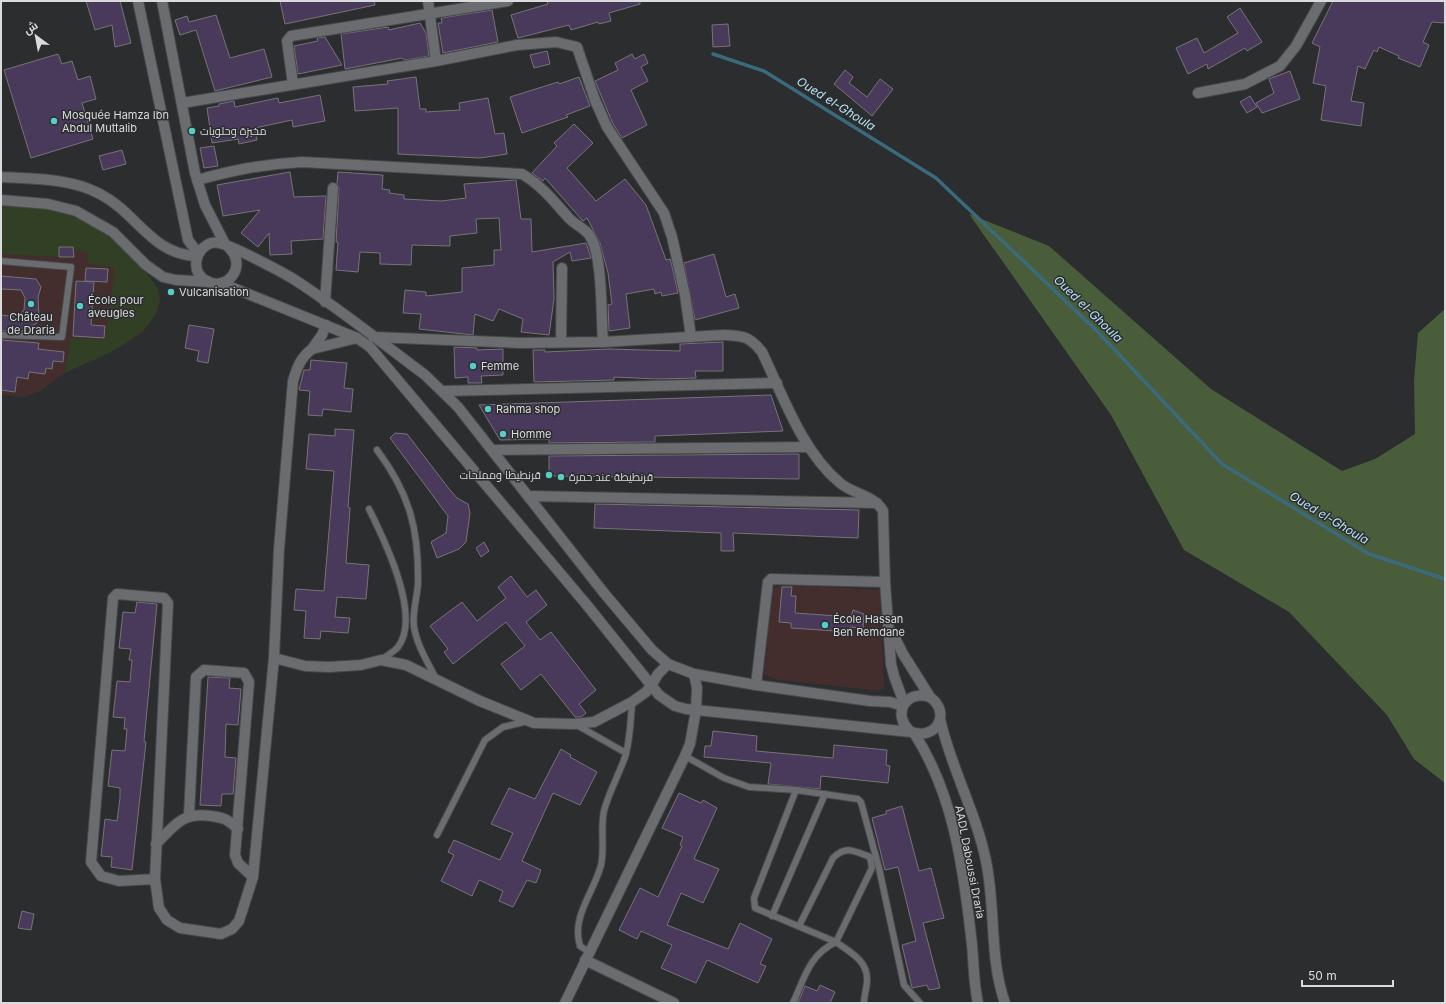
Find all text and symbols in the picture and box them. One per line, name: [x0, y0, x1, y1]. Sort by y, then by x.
north arrow: [16, 16, 56, 56]
text: ش: [21, 18, 40, 37]
water label: Oued el-Ghoula: [794, 73, 878, 134]
place label: Mosquée Hamza Ibn Abdul Muttalib: [62, 108, 169, 135]
marker: Mosquée Hamza Ibn Abdul Muttalib: [49, 116, 59, 126]
place label: مخبزة وحلويات: [200, 124, 266, 138]
marker: مخبزة وحلويات: [187, 126, 197, 136]
water label: Oued el-Ghoula: [1051, 272, 1126, 345]
place label: Vulcanisation: [179, 285, 249, 299]
marker: Vulcanisation: [166, 287, 176, 297]
place label: École pour aveugles: [88, 293, 144, 320]
marker: Château de Draria: [26, 299, 36, 309]
marker: École pour aveugles: [75, 301, 85, 311]
place label: Château de Draria: [7, 310, 55, 337]
place label: Femme: [481, 359, 519, 373]
marker: Femme: [468, 361, 478, 371]
place label: Rahma shop: [496, 402, 561, 416]
marker: Rahma shop: [483, 404, 493, 414]
place label: Homme: [511, 427, 551, 441]
marker: Homme: [498, 429, 508, 439]
place label: قرنطيطا ومملحات: [460, 468, 541, 482]
marker: قرنطيطا ومملحات: [544, 470, 554, 480]
place label: قرنطيطة عند حمرة: [569, 470, 653, 484]
marker: قرنطيطة عند حمرة: [556, 472, 566, 482]
water label: Oued el-Ghoula: [1287, 488, 1372, 547]
place label: École Hassan Ben Remdane: [833, 612, 905, 639]
marker: École Hassan Ben Remdane: [820, 620, 830, 630]
street label: AADL Daboussi Draria: [952, 804, 988, 920]
scale bar: [1302, 962, 1393, 988]
text: 50 m: [1308, 968, 1337, 983]

